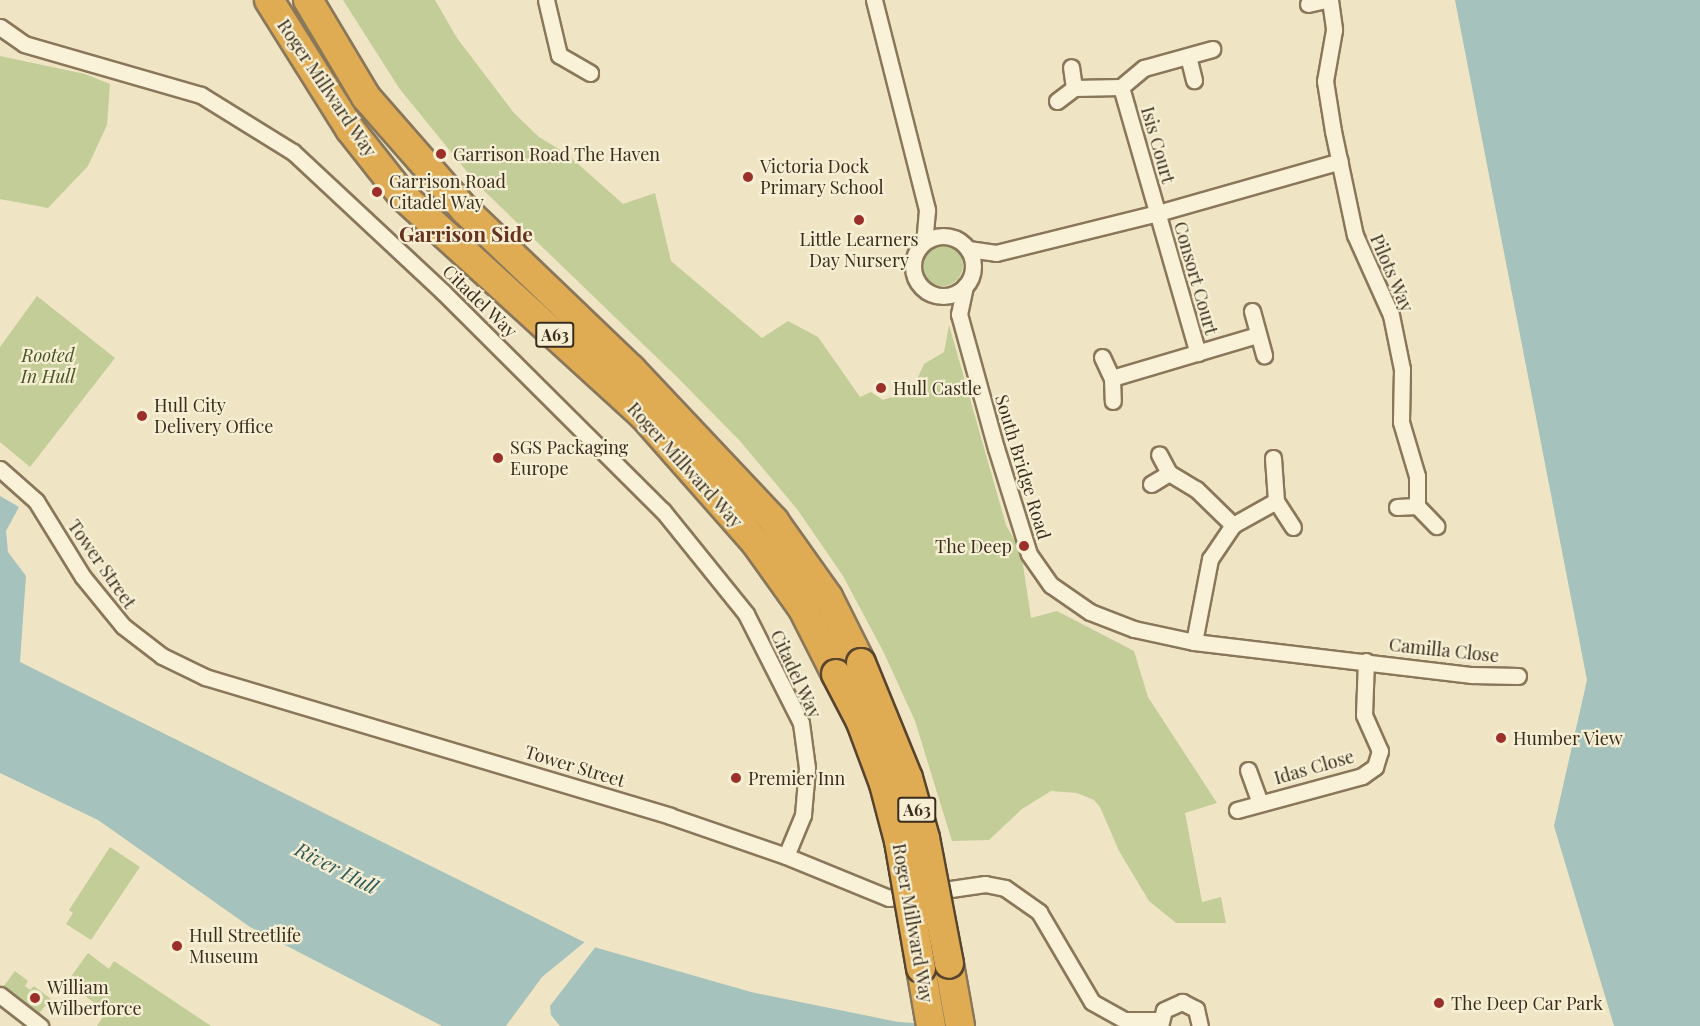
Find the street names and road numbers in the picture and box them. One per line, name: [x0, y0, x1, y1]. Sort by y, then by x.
street label: Roger Millward Way: [273, 15, 381, 161]
street label: Isis Court: [1137, 104, 1179, 186]
street label: Consort Court: [1170, 219, 1222, 337]
street label: Pilots Way: [1366, 231, 1418, 315]
street label: Citadel Way: [438, 260, 522, 342]
road number: A63: [534, 322, 576, 348]
street label: South Bridge Road: [991, 392, 1055, 542]
street label: Roger Millward Way: [623, 397, 747, 533]
street label: Tower Street: [63, 515, 141, 613]
street label: Citadel Way: [766, 626, 826, 722]
street label: Camilla Close: [1388, 633, 1500, 667]
street label: Tower Street: [522, 741, 628, 791]
street label: Idas Close: [1272, 745, 1356, 789]
road number: A63: [896, 797, 938, 823]
street label: Roger Millward Way: [888, 841, 938, 1005]

